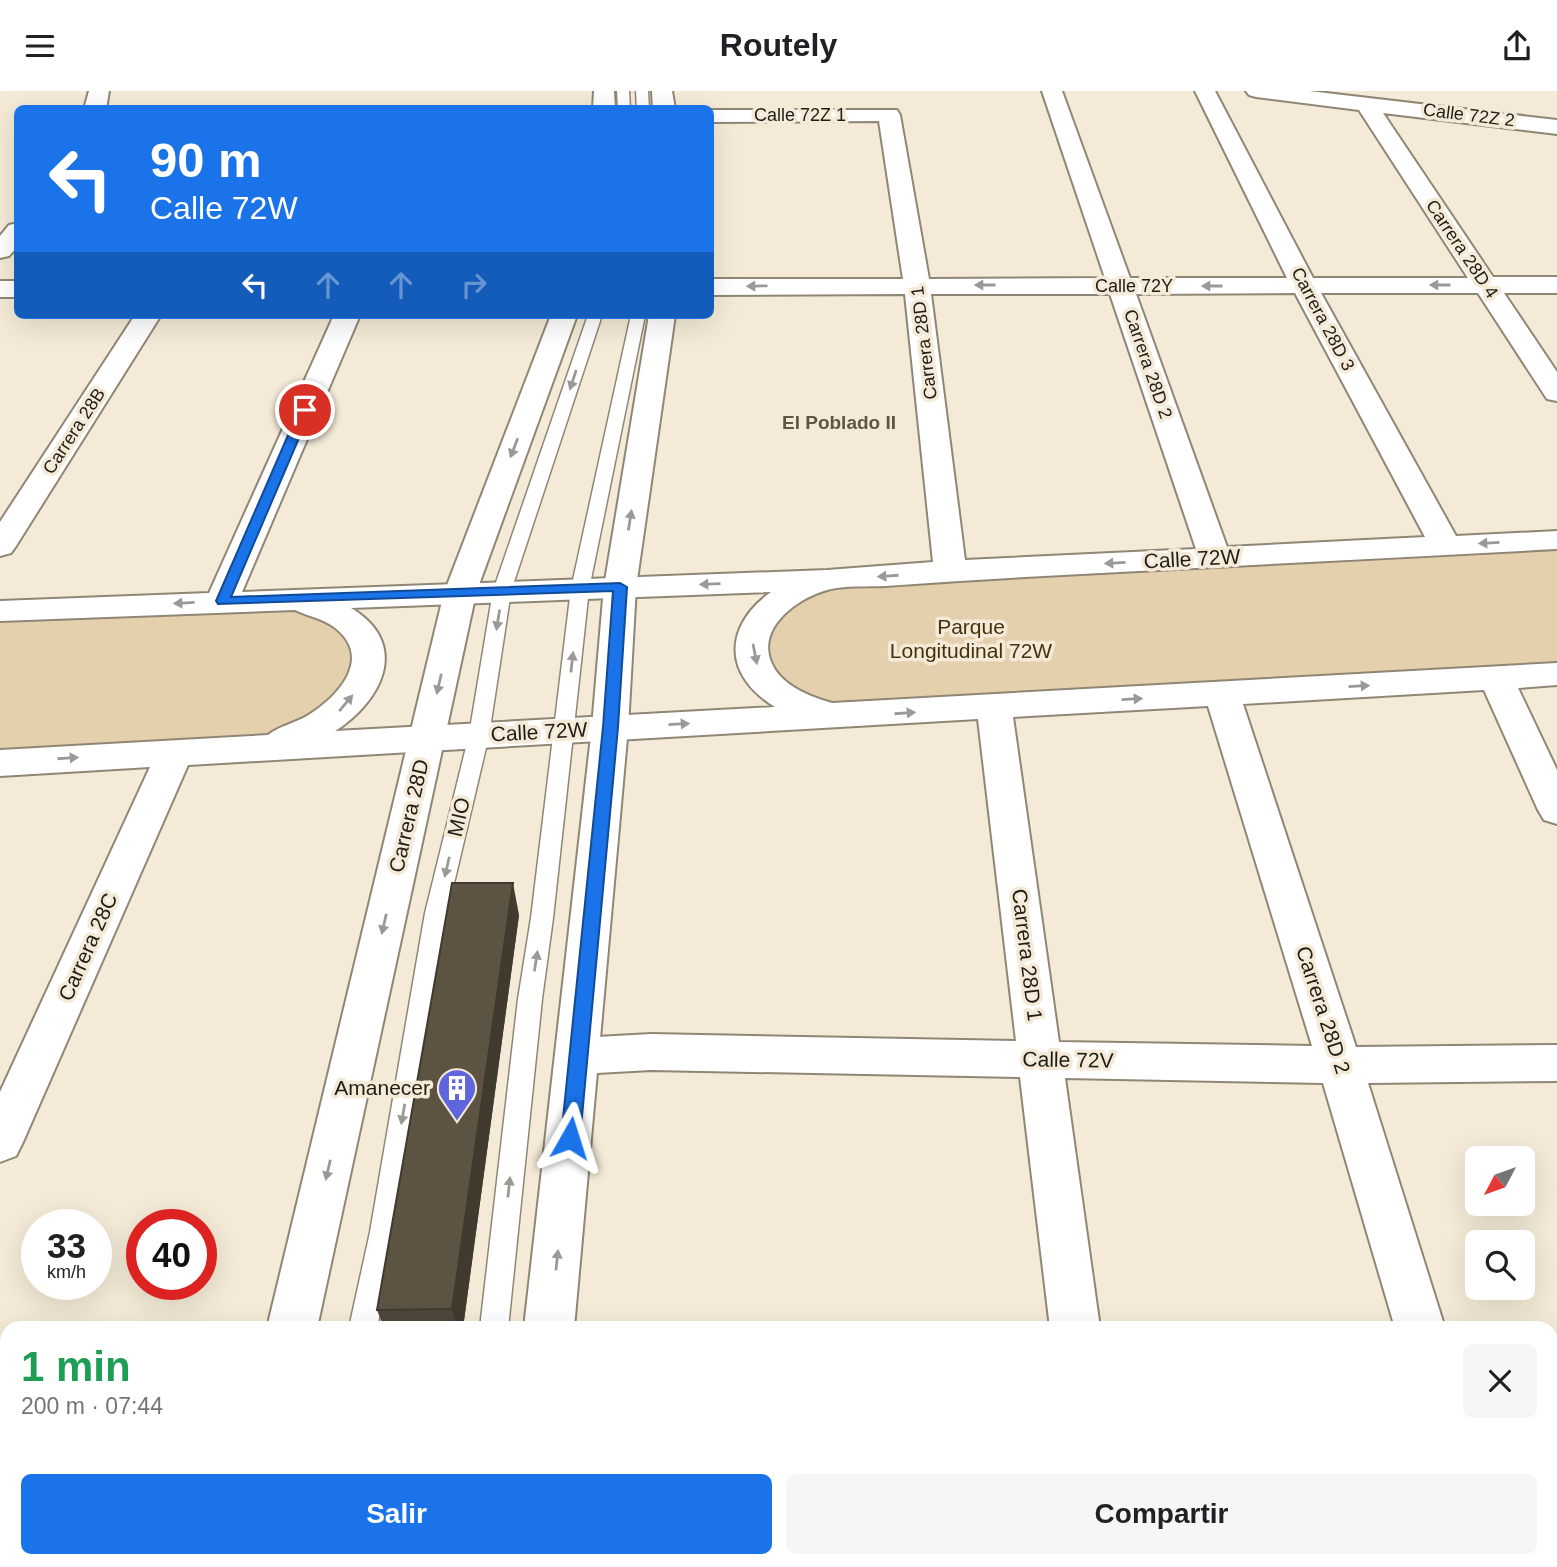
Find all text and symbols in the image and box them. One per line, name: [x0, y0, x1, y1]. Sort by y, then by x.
icon: menu: [21, 27, 59, 65]
text: Routely: [720, 27, 837, 63]
icon: share: [1498, 27, 1536, 65]
street label: Calle 72Z 2: [1422, 99, 1516, 131]
street label: Calle 72Z 1: [754, 105, 846, 125]
icon: left: [35, 133, 126, 224]
text: 90 m: [150, 133, 262, 187]
text: Calle 72W: [150, 190, 298, 226]
street label: Carrera 28D 4: [1422, 196, 1502, 302]
street label: Carrera 28D 3: [1287, 264, 1359, 374]
icon: left: [236, 266, 274, 304]
icon: ahead: [309, 266, 347, 304]
icon: ahead: [382, 266, 420, 304]
icon: right: [455, 266, 493, 304]
street label: Calle 72Y: [1095, 276, 1173, 296]
one-way arrow: [974, 279, 996, 291]
one-way arrow: [1429, 279, 1451, 291]
one-way arrow: [746, 280, 768, 292]
one-way arrow: [1201, 280, 1223, 292]
street label: Carrera 28D 1: [907, 285, 941, 401]
street label: Carrera 28D 2: [1120, 307, 1176, 421]
one-way arrow: [567, 369, 578, 390]
pin: [275, 380, 335, 440]
street label: Carrera 28B: [39, 384, 109, 478]
icon: arrive: [286, 391, 324, 429]
district label: El Poblado II: [782, 412, 896, 433]
one-way arrow: [509, 437, 520, 458]
one-way arrow: [625, 508, 636, 530]
one-way arrow: [1478, 538, 1500, 549]
street label: Calle 72W: [1143, 544, 1241, 573]
one-way arrow: [1104, 558, 1126, 569]
one-way arrow: [877, 571, 899, 582]
one-way arrow: [699, 578, 721, 590]
one-way arrow: [173, 597, 195, 608]
one-way arrow: [492, 609, 503, 631]
park label: Parque Longitudinal 72W: [890, 615, 1052, 662]
one-way arrow: [749, 643, 760, 665]
one-way arrow: [567, 651, 578, 673]
one-way arrow: [433, 673, 444, 695]
one-way arrow: [1348, 680, 1370, 691]
one-way arrow: [1121, 693, 1143, 704]
one-way arrow: [338, 695, 353, 712]
one-way arrow: [894, 707, 916, 718]
street label: Calle 72W: [490, 717, 588, 746]
one-way arrow: [668, 719, 690, 730]
one-way arrow: [57, 753, 79, 764]
street label: Carrera 28D: [384, 757, 433, 875]
street label: MIO: [443, 795, 474, 839]
one-way arrow: [442, 856, 453, 878]
street label: Carrera 28D 1: [1008, 888, 1047, 1022]
street label: Carrera 28C: [54, 889, 122, 1004]
one-way arrow: [378, 913, 389, 935]
street label: Carrera 28D 2: [1292, 943, 1355, 1077]
one-way arrow: [531, 950, 542, 972]
street label: Calle 72V: [1022, 1047, 1114, 1072]
building icon: Amanecer: [436, 1067, 478, 1122]
place label: Amanecer: [334, 1076, 430, 1099]
position arrow: [533, 1101, 607, 1175]
one-way arrow: [397, 1104, 408, 1126]
north arrow: [1465, 1146, 1535, 1216]
map controls: [1465, 1146, 1535, 1300]
one-way arrow: [322, 1159, 333, 1181]
one-way arrow: [504, 1176, 515, 1198]
speed limit sign: 40: [126, 1209, 217, 1300]
text: 33: [47, 1226, 86, 1265]
button: search: [1465, 1230, 1535, 1300]
one-way arrow: [551, 1249, 562, 1271]
text: km/h: [47, 1262, 86, 1282]
text: 1 min: [21, 1343, 131, 1390]
button: close: [1463, 1344, 1537, 1418]
text: 200 m · 07:44: [21, 1393, 163, 1419]
button: Salir: [21, 1474, 772, 1554]
button: Compartir: [786, 1474, 1537, 1554]

